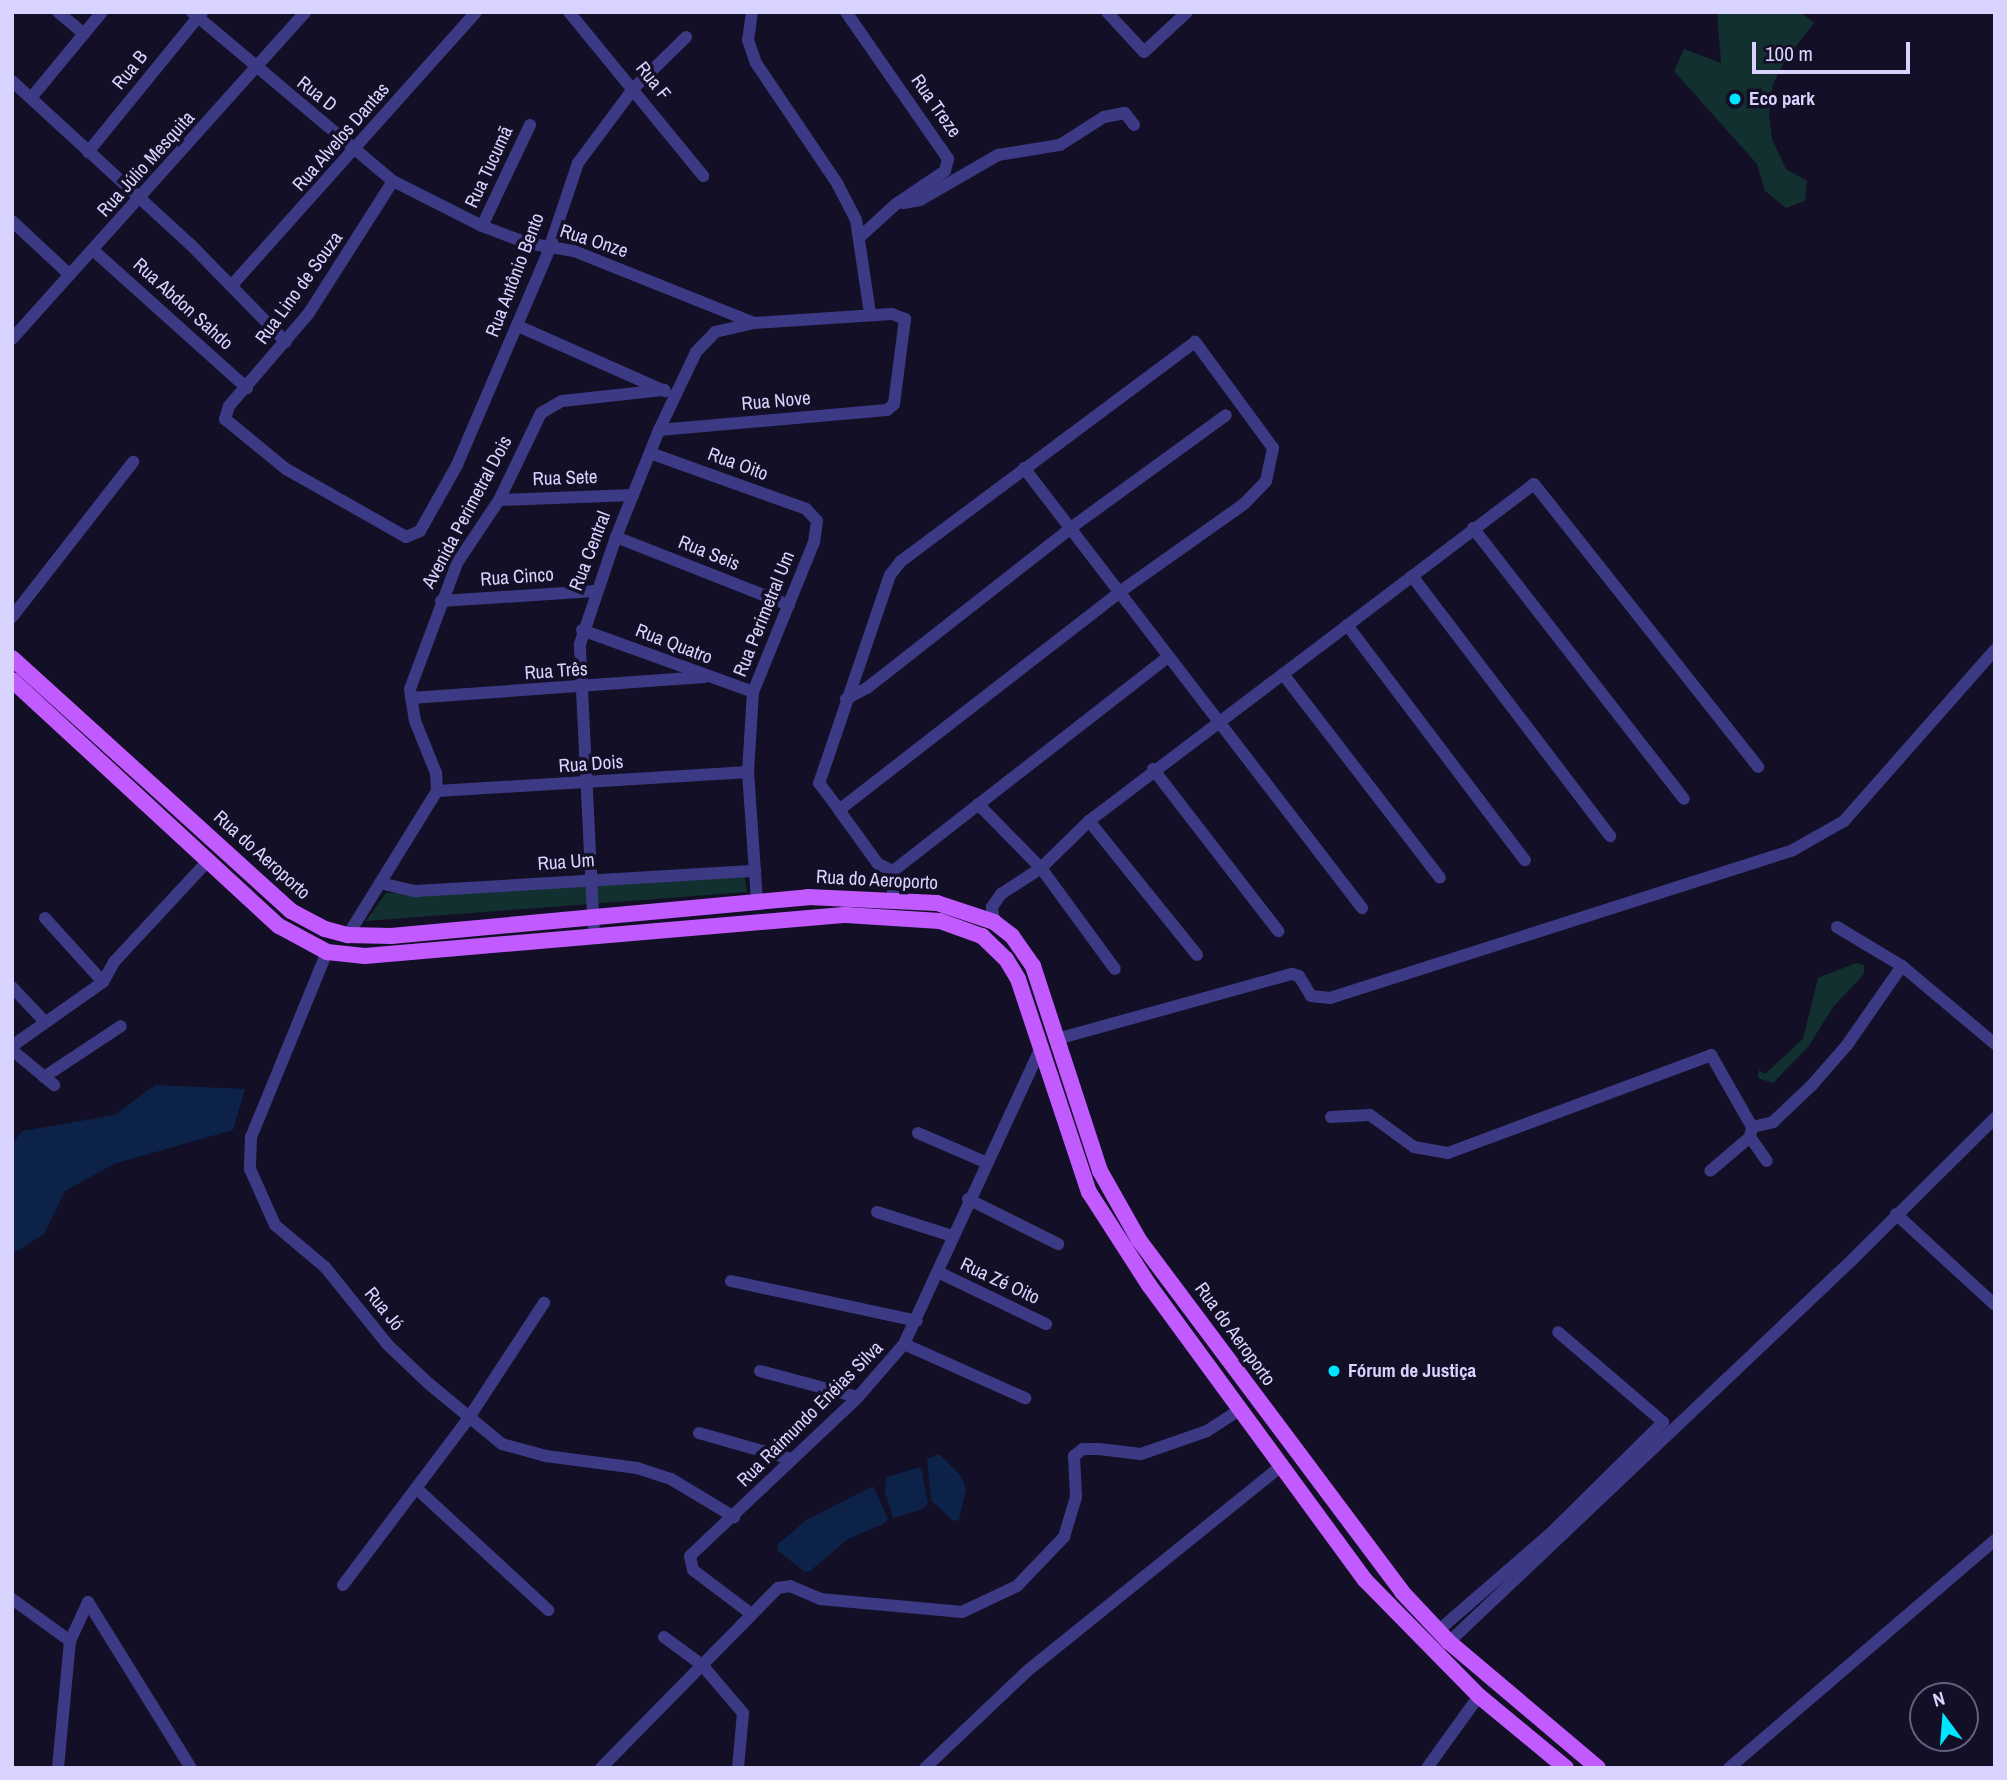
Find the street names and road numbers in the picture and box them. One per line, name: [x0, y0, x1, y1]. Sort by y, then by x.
street label: Rua B: [108, 46, 152, 94]
street label: Rua F: [631, 57, 675, 105]
street label: Rua Treze: [906, 70, 966, 142]
street label: Rua D: [293, 71, 341, 117]
street label: Rua Alvelos Dantas: [288, 78, 394, 196]
street label: Rua Júlio Mesquita: [93, 106, 199, 222]
street label: Rua Tucumã: [460, 122, 518, 212]
street label: Rua Antônio Bento: [481, 209, 549, 341]
street label: Rua Onze: [557, 219, 631, 263]
street label: Rua Lino de Souza: [251, 227, 347, 349]
street label: Rua Abdon Sahdo: [128, 253, 238, 355]
street label: Rua Nove: [741, 387, 811, 415]
street label: Avenida Perimetral Dois: [417, 432, 517, 592]
street label: Rua Oito: [705, 443, 771, 485]
street label: Rua Sete: [532, 465, 598, 491]
street label: Rua Central: [564, 508, 616, 594]
street label: Rua Seis: [675, 530, 743, 576]
street label: Rua Perimetral Um: [728, 548, 800, 680]
street label: Rua Cinco: [479, 563, 555, 591]
street label: Rua Quatro: [632, 619, 716, 669]
street label: Rua Três: [524, 657, 588, 685]
street label: Rua Dois: [558, 750, 624, 778]
street label: Rua do Aeroporto: [209, 805, 315, 905]
street label: Rua Um: [537, 849, 595, 875]
street label: Rua do Aeroporto: [815, 865, 939, 895]
street label: Rua Zé Oito: [957, 1253, 1043, 1309]
street label: Rua do Aeroporto: [1190, 1278, 1280, 1390]
street label: Rua Jó: [360, 1283, 408, 1335]
street label: Rua Raimundo Enéias Silva: [732, 1336, 888, 1492]

